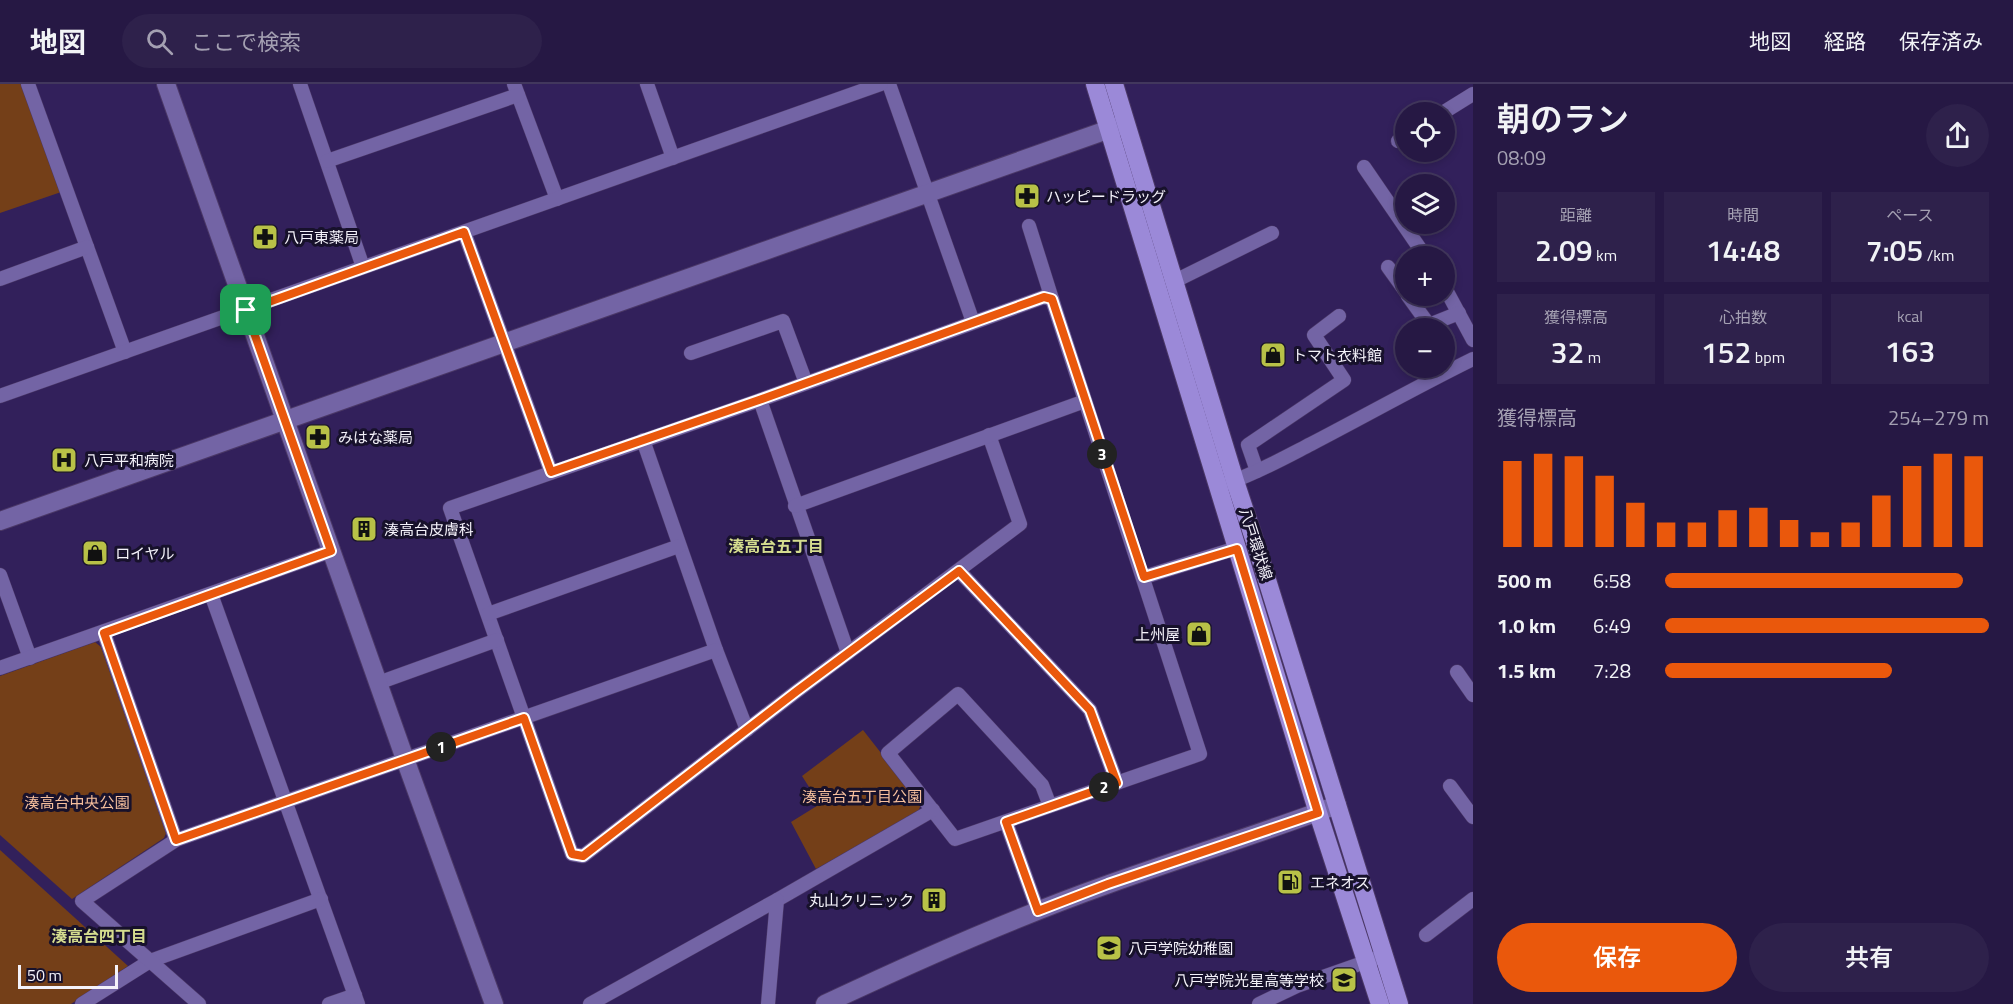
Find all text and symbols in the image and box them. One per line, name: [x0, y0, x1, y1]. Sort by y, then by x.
search box: [122, 14, 542, 68]
text: 地図: [30, 20, 86, 63]
icon: search: [143, 25, 176, 58]
text: ここで検索: [191, 25, 301, 59]
text: 地図: [1749, 25, 1791, 57]
text: 経路: [1824, 25, 1866, 57]
text: 保存済み: [1899, 25, 1983, 57]
text: 朝のラン: [1497, 94, 1629, 144]
map controls: [1395, 102, 1455, 378]
button: locate: [1395, 102, 1455, 162]
button: share: [1926, 104, 1989, 167]
text: 08:09: [1497, 142, 1546, 173]
button: layers: [1395, 174, 1455, 234]
pharmacy icon: ハッピードラッグ: [1012, 181, 1042, 211]
place label: ハッピードラッグ: [1046, 185, 1166, 208]
text: 距離: [1560, 203, 1592, 227]
text: 時間: [1727, 203, 1759, 227]
text: ペース: [1886, 203, 1934, 227]
pharmacy icon: 八戸東薬局: [250, 222, 280, 252]
place label: 八戸東薬局: [284, 226, 359, 249]
text: 2.09: [1535, 227, 1593, 273]
text: 14:48: [1706, 227, 1780, 273]
text: 7:05: [1866, 227, 1923, 273]
text: km: [1593, 243, 1617, 267]
text: /km: [1923, 243, 1954, 267]
button: +: [1395, 246, 1455, 306]
pin: [220, 284, 271, 335]
icon: arrive: [229, 293, 262, 326]
text: kcal: [1897, 304, 1923, 328]
text: 獲得標高: [1544, 305, 1608, 329]
text: 心拍数: [1719, 305, 1767, 329]
button: −: [1395, 318, 1455, 378]
text: 163: [1885, 328, 1935, 374]
text: 32: [1551, 329, 1584, 375]
text: 152: [1701, 329, 1751, 375]
shop icon: トマト衣料館: [1258, 340, 1288, 370]
place label: トマト衣料館: [1292, 344, 1382, 367]
text: m: [1584, 345, 1601, 369]
text: bpm: [1751, 345, 1785, 369]
text: 獲得標高: [1497, 402, 1577, 433]
text: 254–279 m: [1888, 402, 1989, 433]
pharmacy icon: みはな薬局: [303, 422, 333, 452]
place label: みはな薬局: [338, 426, 413, 449]
pin: 3: [1087, 439, 1117, 469]
text: 3: [1098, 442, 1106, 466]
hospital icon: 八戸平和病院: [49, 445, 79, 475]
place label: 八戸平和病院: [84, 449, 174, 472]
street label: 八戸環状線: [1233, 505, 1279, 583]
building icon: 湊高台皮膚科: [349, 514, 379, 544]
place label: 湊高台皮膚科: [384, 518, 474, 541]
district label: 湊高台五丁目: [728, 534, 824, 558]
shop icon: ロイヤル: [80, 538, 110, 568]
place label: ロイヤル: [115, 542, 175, 565]
text: 500 m: [1497, 565, 1552, 596]
text: 6:58: [1593, 565, 1631, 596]
text: 1.0 km: [1497, 610, 1556, 641]
text: 6:49: [1593, 610, 1631, 641]
shop icon: 上州屋: [1184, 619, 1214, 649]
place label: 上州屋: [1135, 623, 1180, 646]
text: 1.5 km: [1497, 655, 1556, 686]
text: 7:28: [1593, 655, 1631, 686]
pin: 1: [426, 732, 456, 762]
text: 1: [437, 735, 445, 759]
pin: 2: [1089, 772, 1119, 802]
text: 2: [1100, 775, 1108, 799]
park label: 湊高台五丁目公園: [802, 785, 922, 808]
park label: 湊高台中央公園: [24, 791, 130, 814]
fuel station icon: エネオス: [1275, 867, 1305, 897]
place label: エネオス: [1310, 871, 1370, 894]
building icon: 丸山クリニック: [919, 885, 949, 915]
place label: 丸山クリニック: [809, 889, 914, 912]
button: 保存: [1497, 923, 1737, 992]
button: 共有: [1749, 923, 1989, 992]
district label: 湊高台四丁目: [51, 924, 147, 948]
school or university icon: 八戸学院幼稚園: [1094, 933, 1124, 963]
place label: 八戸学院幼稚園: [1128, 937, 1233, 960]
scale bar: [18, 962, 118, 990]
text: 50 m: [27, 963, 62, 987]
school or university icon: 八戸学院光星高等学校: [1329, 965, 1359, 995]
place label: 八戸学院光星高等学校: [1174, 969, 1324, 992]

